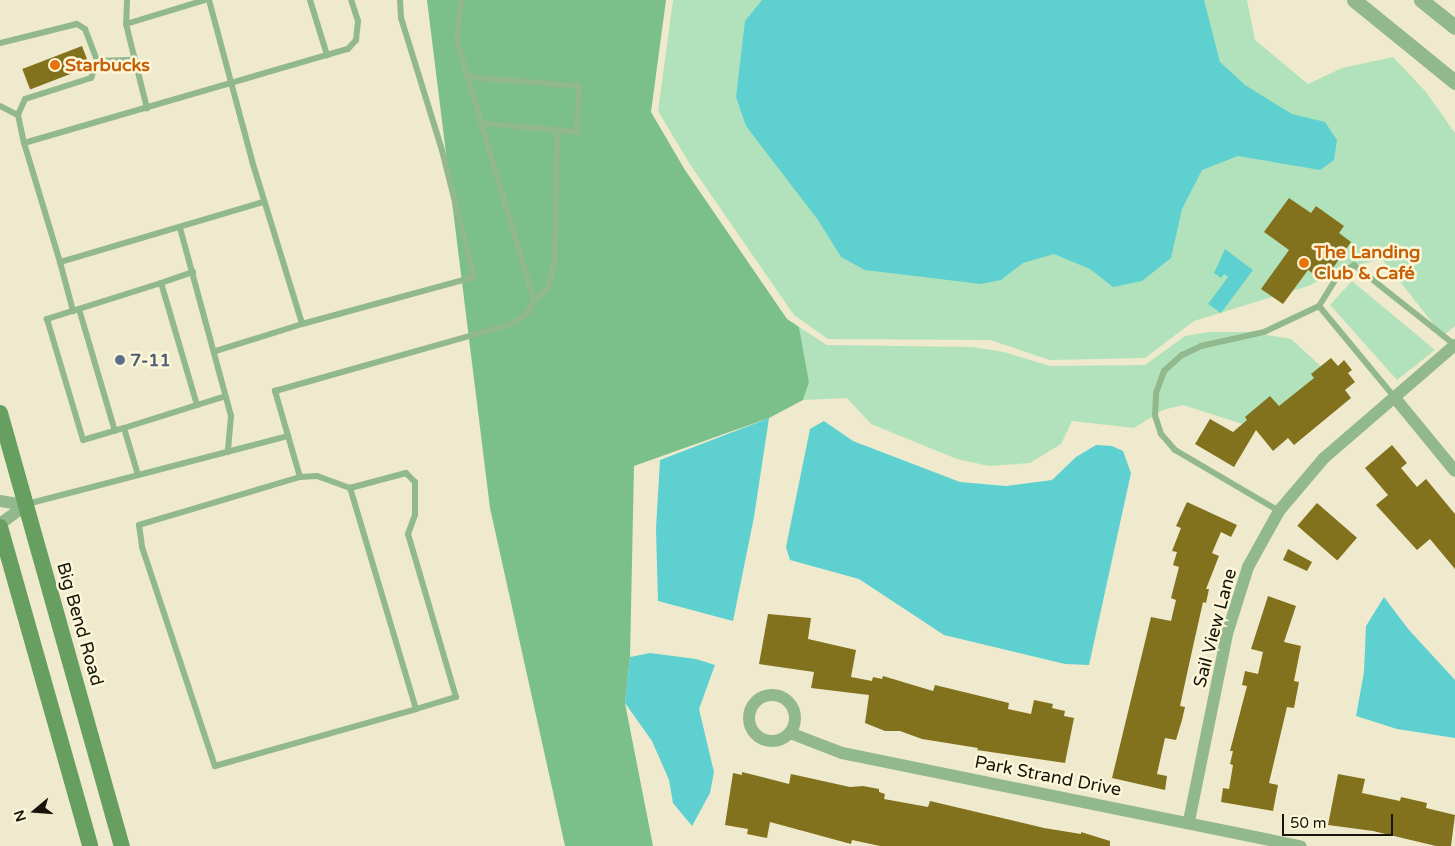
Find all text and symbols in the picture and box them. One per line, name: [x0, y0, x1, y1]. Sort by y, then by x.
place label: Starbucks: [65, 54, 150, 76]
marker: Starbucks: [49, 59, 61, 71]
place label: The Landing Club & Café: [1314, 242, 1420, 284]
marker: The Landing Club & Café: [1298, 257, 1310, 269]
place label: 7-11: [130, 349, 171, 371]
marker: 7-11: [114, 354, 126, 366]
street label: Big Bend Road: [52, 560, 108, 688]
street label: Sail View Lane: [1189, 566, 1241, 690]
street label: Park Strand Drive: [973, 751, 1123, 801]
north arrow: [10, 786, 60, 836]
scale bar: [1285, 804, 1396, 836]
text: N: [10, 808, 30, 824]
text: 50 m: [1290, 814, 1327, 832]

